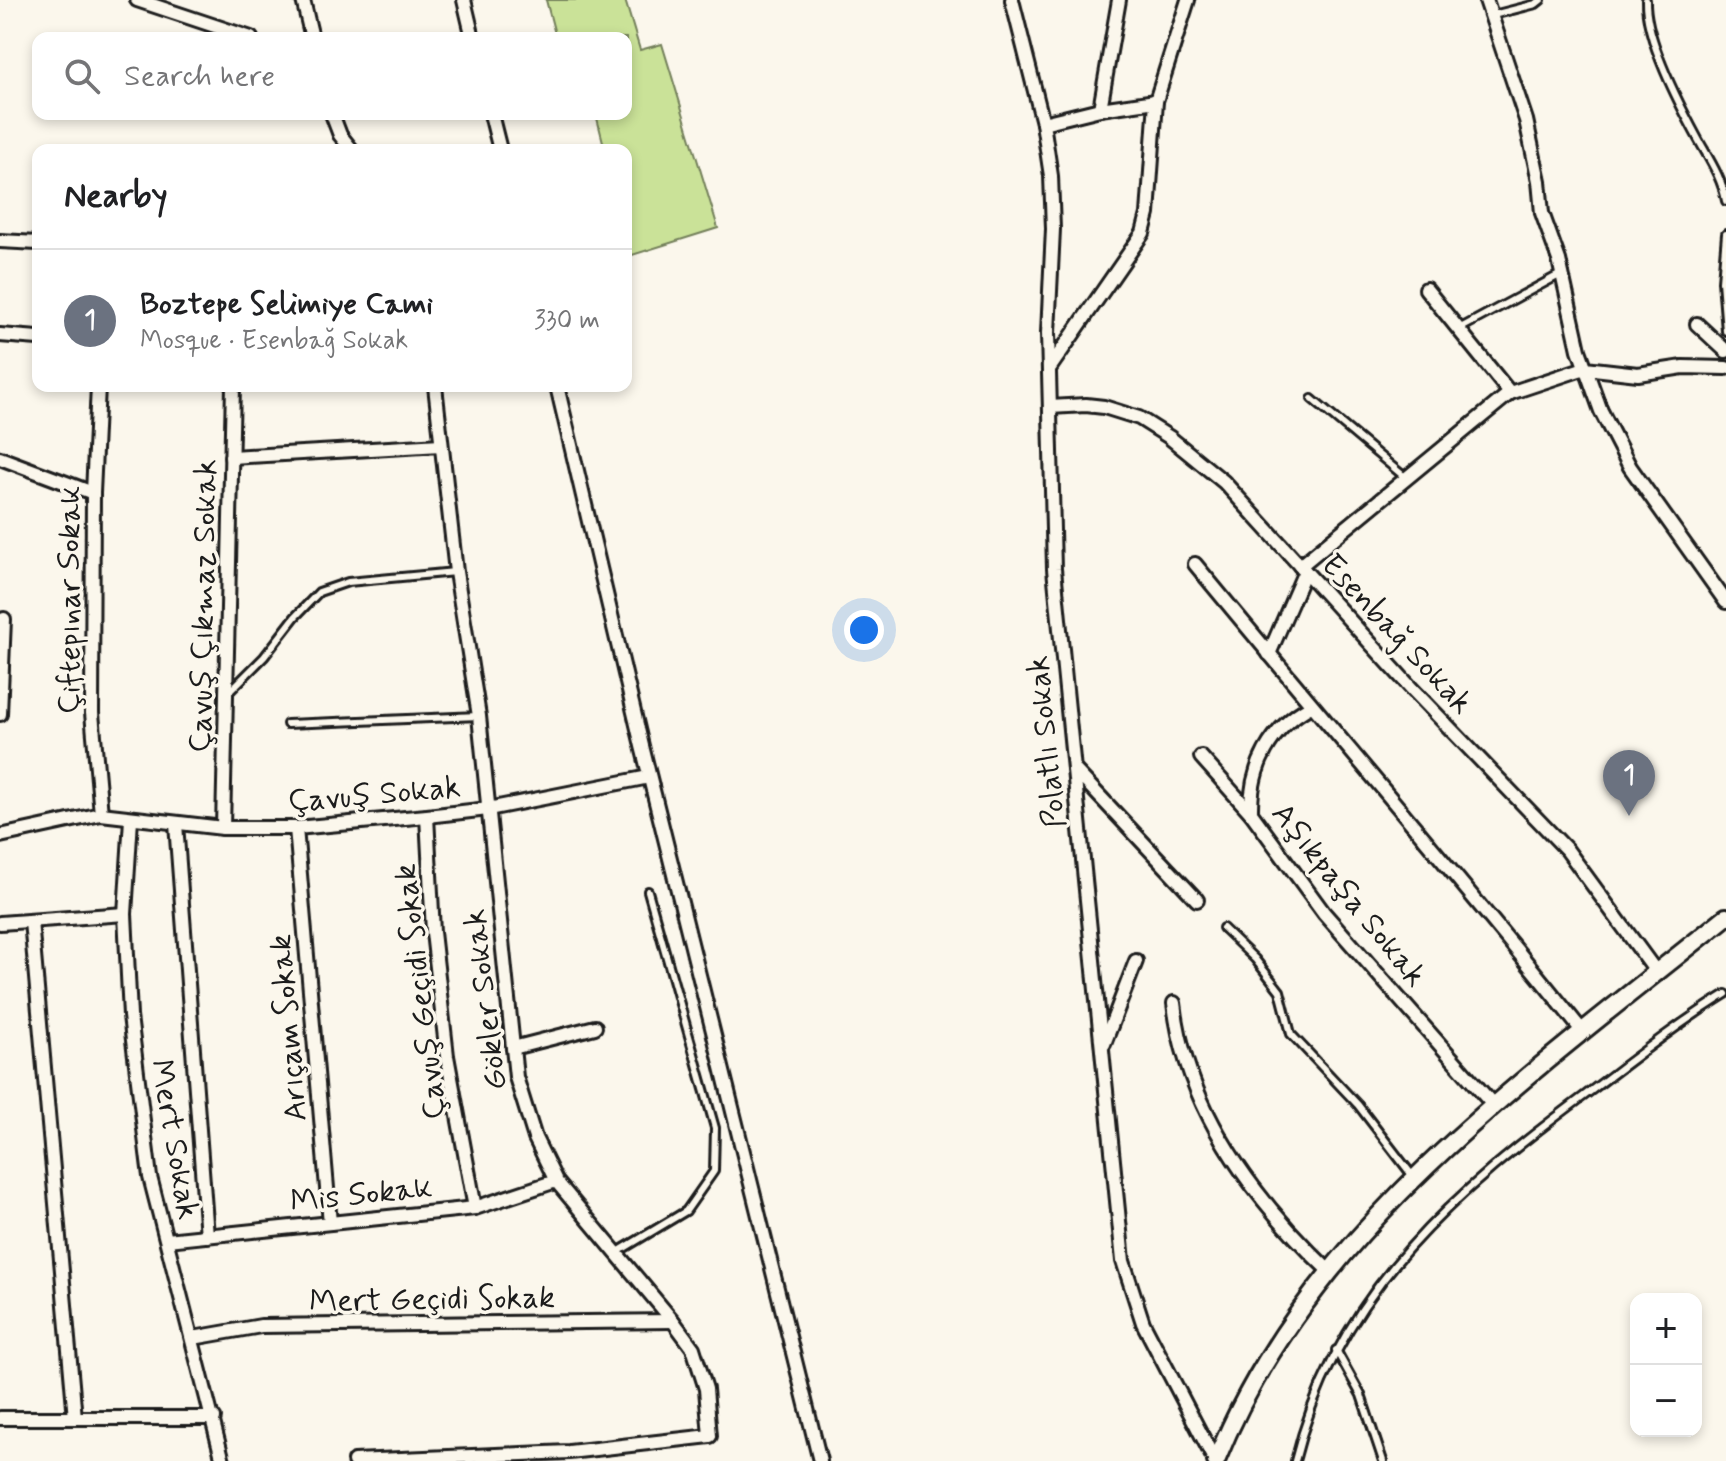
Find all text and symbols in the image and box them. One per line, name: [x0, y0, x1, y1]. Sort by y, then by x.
search box: [32, 32, 632, 120]
icon: search: [60, 54, 104, 98]
text: Search here: [124, 57, 275, 96]
text: Nearby: [64, 174, 168, 219]
text: Boztepe Selimiye Cami: [140, 285, 433, 324]
text: 1: [84, 304, 96, 338]
text: 330 m: [534, 304, 600, 338]
text: Mosque · Esenbağ Sokak: [140, 324, 408, 358]
street label: Çavuş Çıkmaz Sokak: [180, 459, 228, 753]
street label: Çiftepınar Sokak: [49, 486, 91, 714]
street label: Esenbağ Sokak: [1311, 545, 1482, 724]
your location: [844, 610, 884, 650]
street label: Polatlı Sokak: [1017, 654, 1077, 830]
pin: 1: [1603, 750, 1655, 816]
street label: Çavuş Sokak: [286, 767, 462, 823]
street label: Aşıkpaşa Sokak: [1261, 794, 1436, 996]
street label: Çavuş Geçidi Sokak: [384, 862, 458, 1122]
street label: Gökler Sokak: [454, 907, 518, 1093]
street label: Arıçam Sokak: [260, 933, 318, 1123]
street label: Mert Sokak: [139, 1056, 209, 1223]
street label: Mis Sokak: [288, 1167, 434, 1223]
street label: Mert Geçidi Sokak: [309, 1277, 555, 1323]
map controls: [1630, 1293, 1702, 1437]
button: +: [1630, 1293, 1702, 1365]
button: −: [1630, 1365, 1702, 1437]

